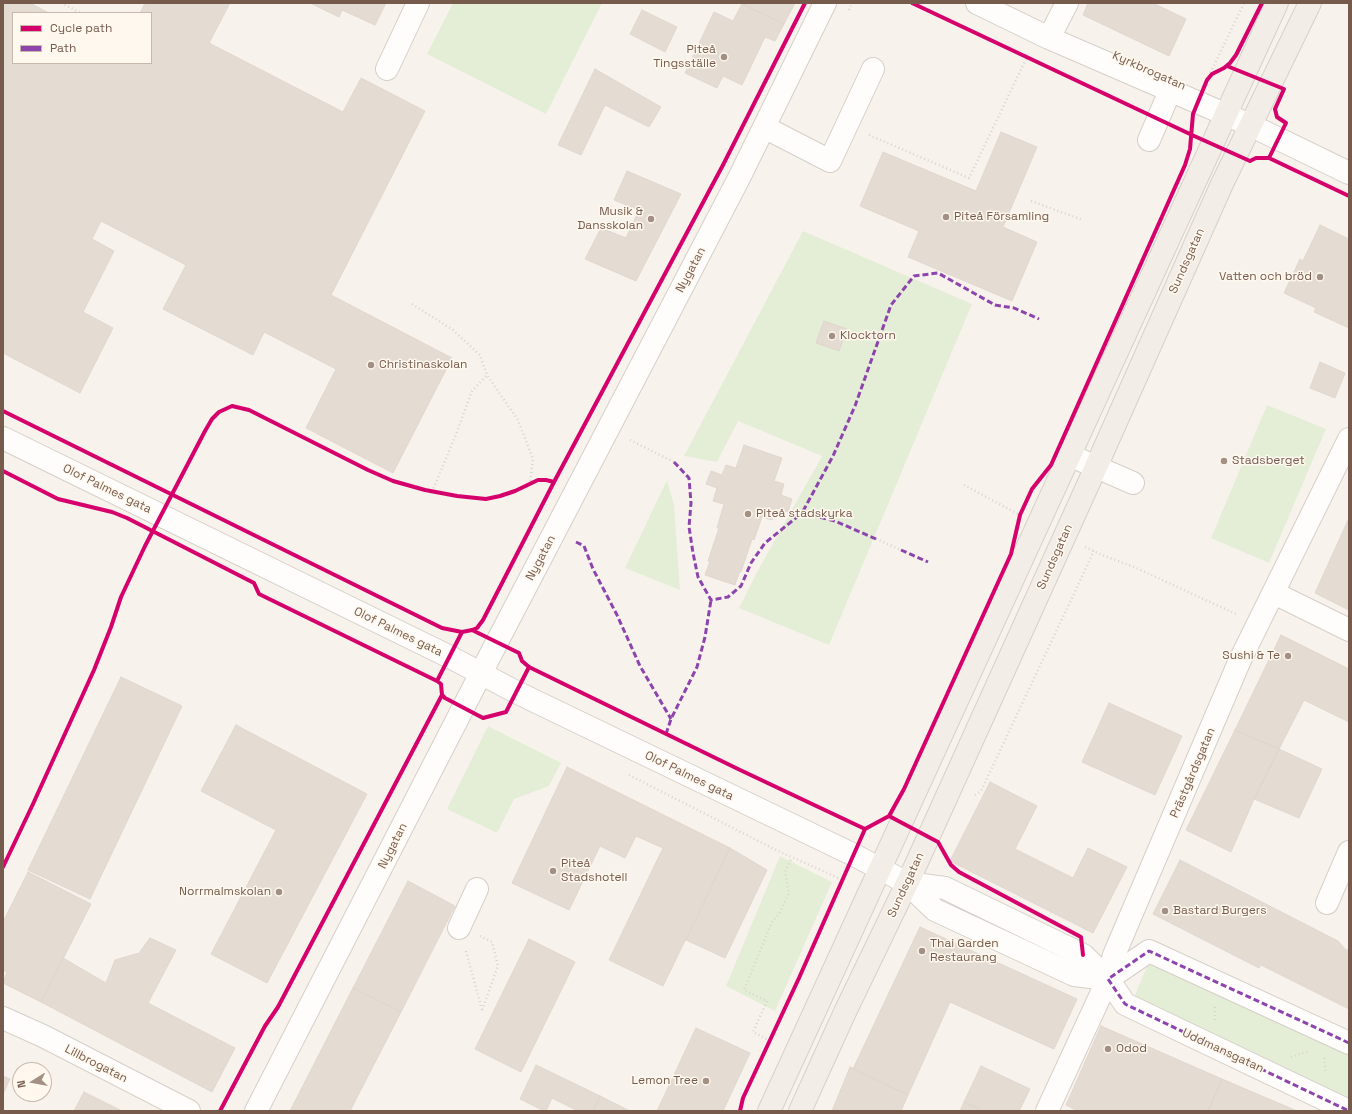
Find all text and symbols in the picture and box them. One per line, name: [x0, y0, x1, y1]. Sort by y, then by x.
legend: [12, 12, 152, 64]
text: Cycle path: [50, 20, 112, 36]
text: Path: [50, 40, 76, 56]
place label: Piteå Tingsställe: [653, 43, 716, 71]
street label: Kyrkbrogatan: [1110, 48, 1188, 94]
marker: Piteå Tingsställe: [719, 52, 729, 62]
place label: Musik & Dansskolan: [577, 205, 643, 233]
place label: Piteå Församling: [954, 210, 1049, 224]
marker: Piteå Församling: [941, 212, 951, 222]
marker: Musik & Dansskolan: [646, 214, 656, 224]
street label: Sundsgatan: [1166, 226, 1208, 296]
street label: Nygatan: [673, 245, 709, 295]
place label: Vatten och bröd: [1219, 270, 1312, 284]
marker: Vatten och bröd: [1315, 272, 1325, 282]
place label: Klocktorn: [840, 329, 896, 343]
marker: Klocktorn: [827, 331, 837, 341]
place label: Christinaskolan: [379, 358, 467, 372]
marker: Christinaskolan: [366, 360, 376, 370]
place label: Stadsberget: [1232, 454, 1305, 468]
marker: Stadsberget: [1219, 456, 1229, 466]
street label: Olof Palmes gata: [60, 461, 154, 517]
place label: Piteå stadskyrka: [756, 507, 853, 521]
marker: Piteå stadskyrka: [743, 509, 753, 519]
street label: Sundsgatan: [1034, 522, 1076, 592]
street label: Nygatan: [523, 533, 559, 583]
street label: Olof Palmes gata: [351, 604, 445, 660]
place label: Sushi & Te: [1222, 649, 1280, 663]
marker: Sushi & Te: [1283, 651, 1293, 661]
street label: Prästgårdsgatan: [1167, 726, 1219, 820]
street label: Olof Palmes gata: [642, 748, 736, 804]
street label: Nygatan: [375, 821, 411, 871]
street label: Sundsgatan: [885, 850, 927, 920]
place label: Piteå Stadshotell: [561, 857, 627, 885]
marker: Piteå Stadshotell: [548, 866, 558, 876]
place label: Norrmalmskolan: [179, 885, 271, 899]
marker: Norrmalmskolan: [274, 887, 284, 897]
place label: Bastard Burgers: [1173, 904, 1267, 918]
marker: Bastard Burgers: [1160, 906, 1170, 916]
place label: Thai Garden Restaurang: [930, 937, 999, 965]
marker: Thai Garden Restaurang: [917, 946, 927, 956]
street label: Uddmansgatan: [1180, 1026, 1266, 1076]
street label: Lillbrogatan: [62, 1042, 130, 1086]
place label: Odod: [1116, 1042, 1147, 1056]
marker: Odod: [1103, 1044, 1113, 1054]
north arrow: [12, 1062, 52, 1102]
place label: Lemon Tree: [632, 1074, 698, 1088]
marker: Lemon Tree: [701, 1076, 711, 1086]
text: N: [14, 1079, 29, 1089]

